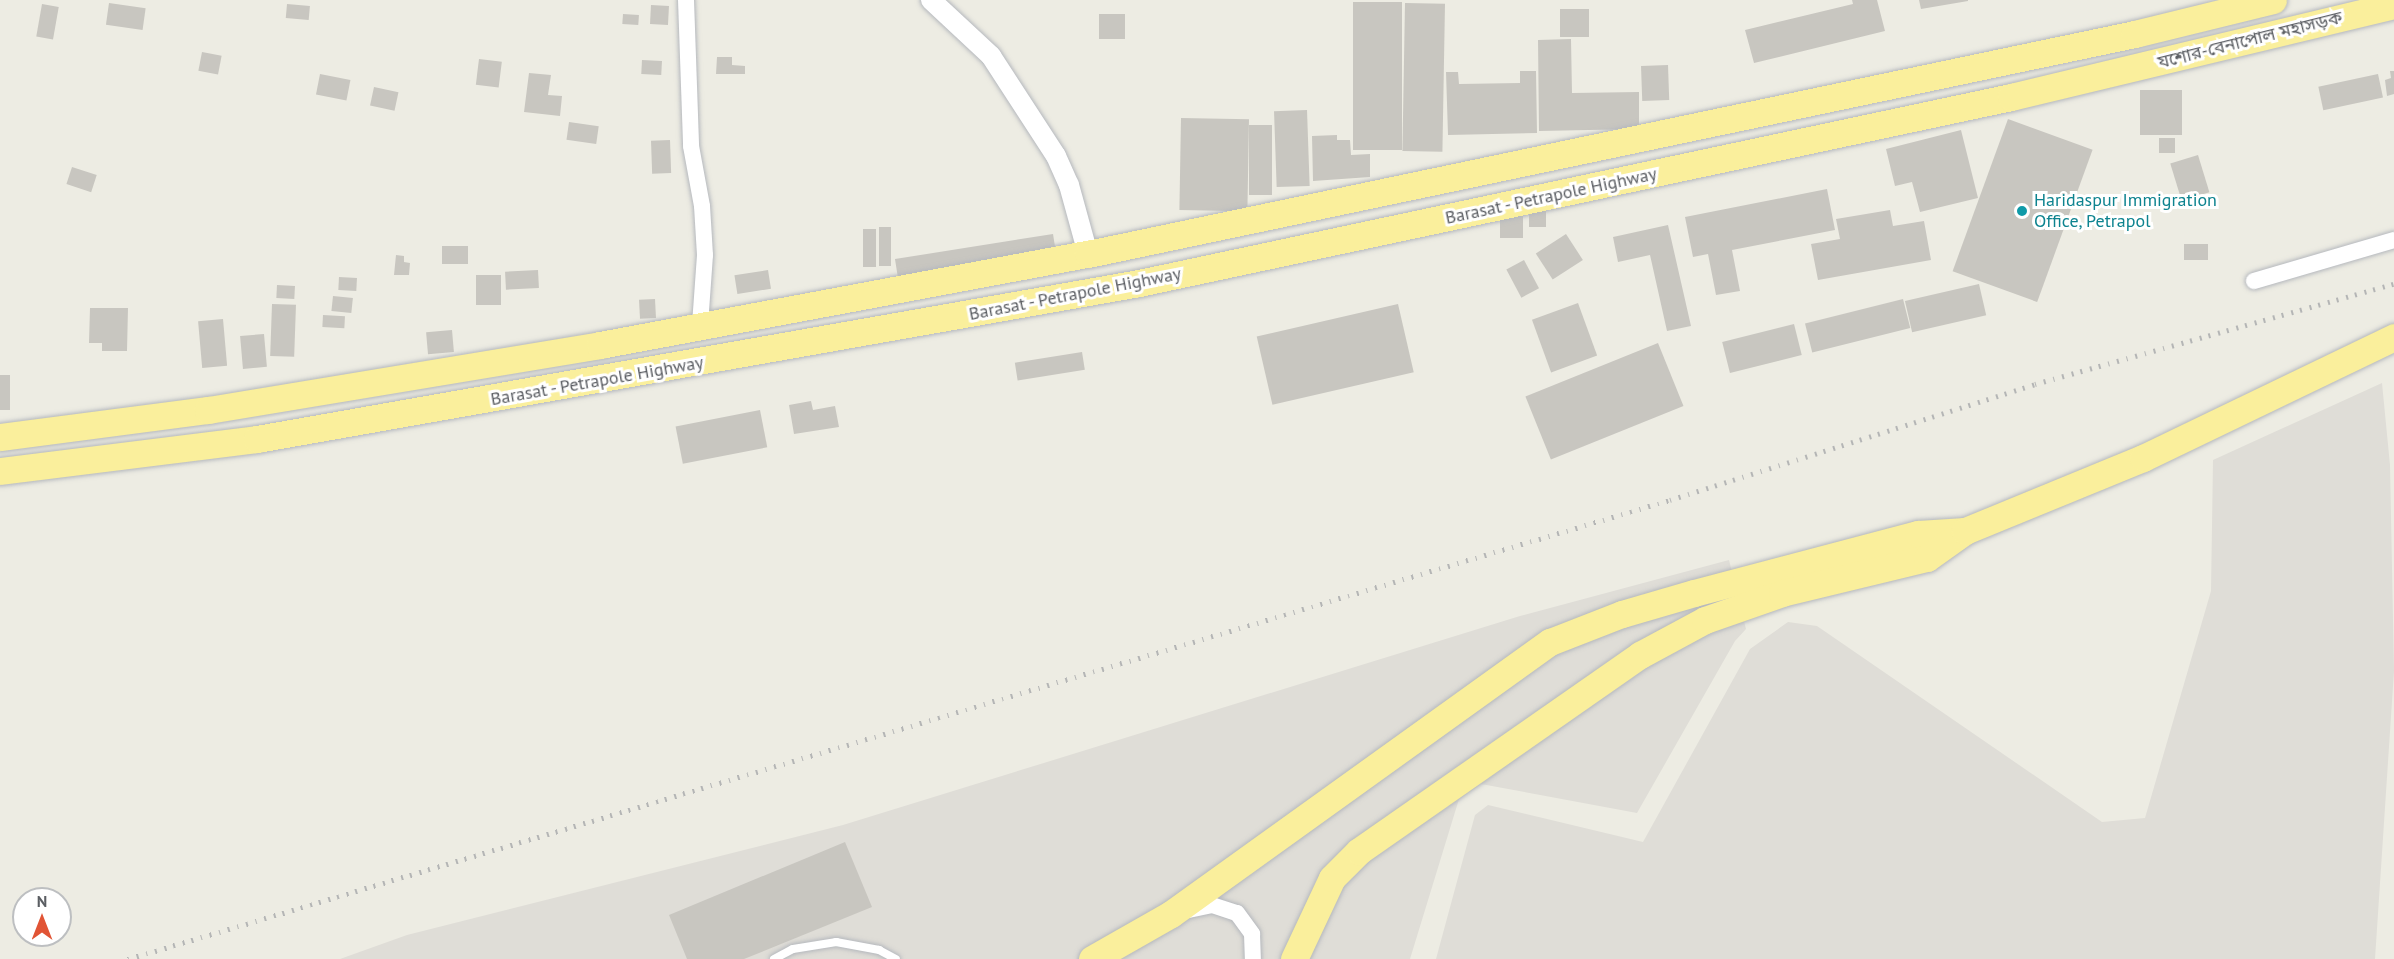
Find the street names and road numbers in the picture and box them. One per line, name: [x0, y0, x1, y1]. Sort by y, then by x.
street label: যশোর-বেনাপোল মহাসড়ক: [2155, 7, 2345, 73]
street label: Barasat - Petrapole Highway: [1442, 163, 1660, 229]
street label: Barasat - Petrapole Highway: [966, 263, 1184, 325]
street label: Barasat - Petrapole Highway: [488, 351, 706, 411]

